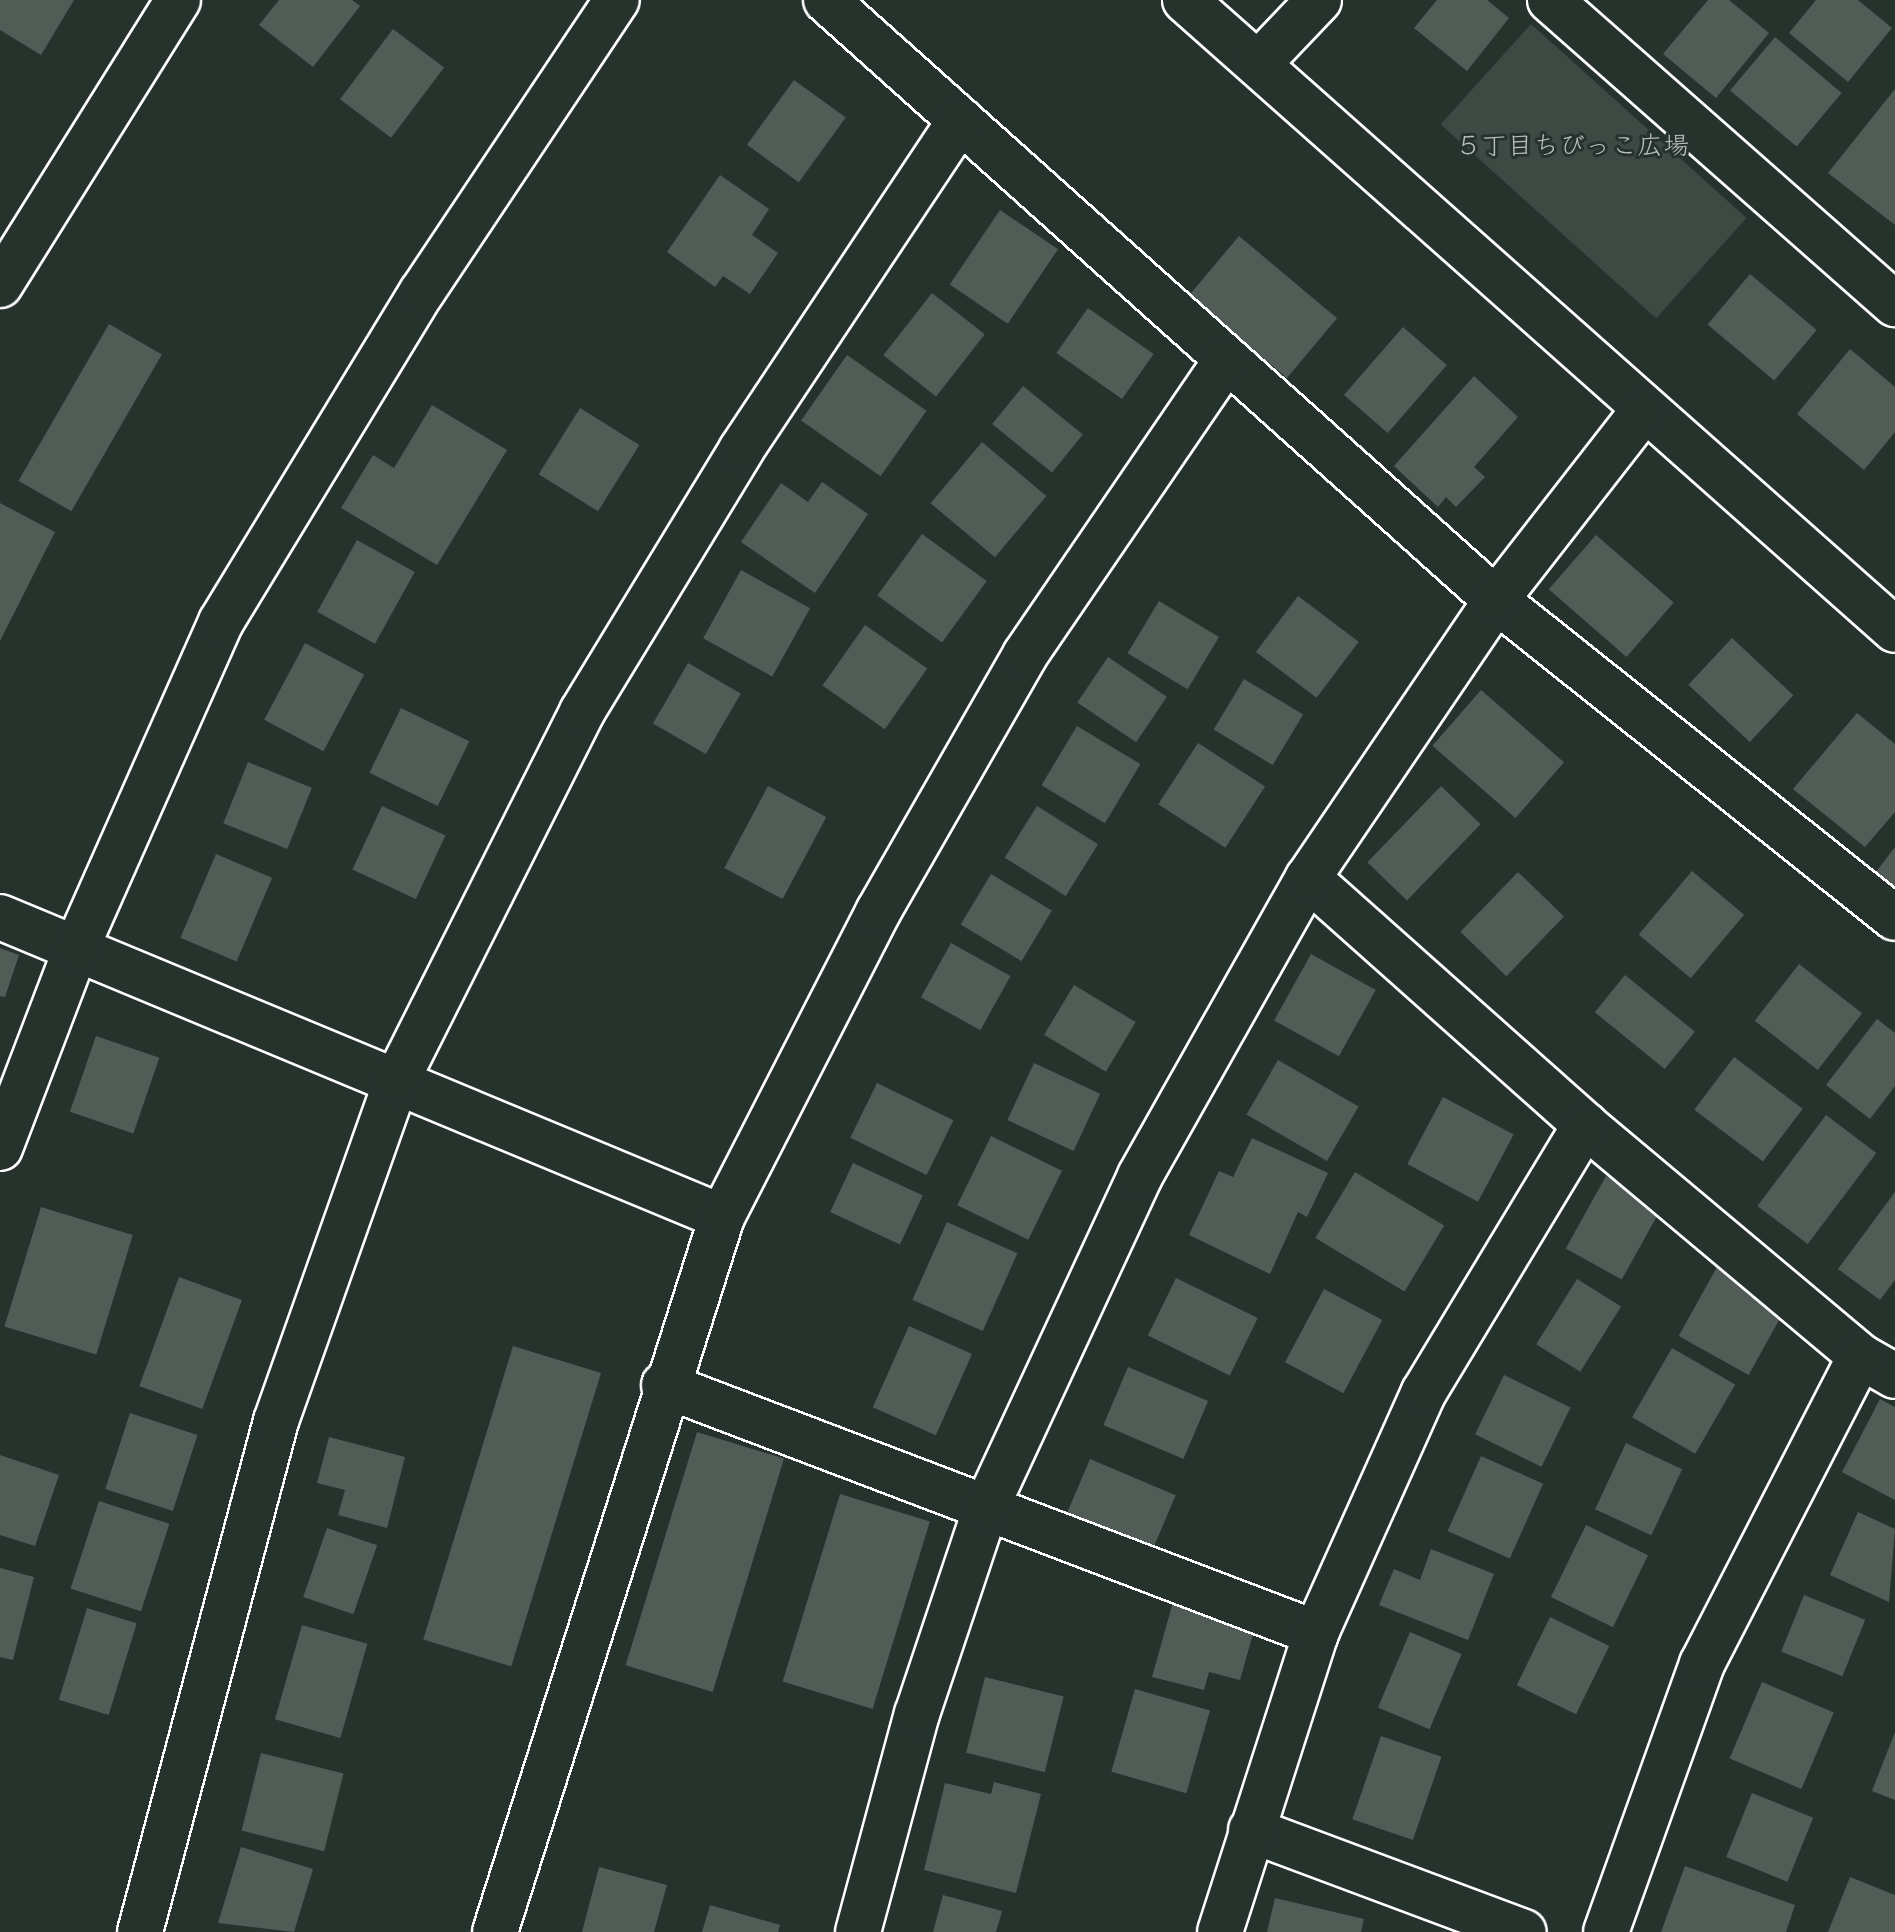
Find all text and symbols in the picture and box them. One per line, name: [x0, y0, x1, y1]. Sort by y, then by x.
park label: ５丁目ちびっこ広場: [1455, 133, 1689, 165]

